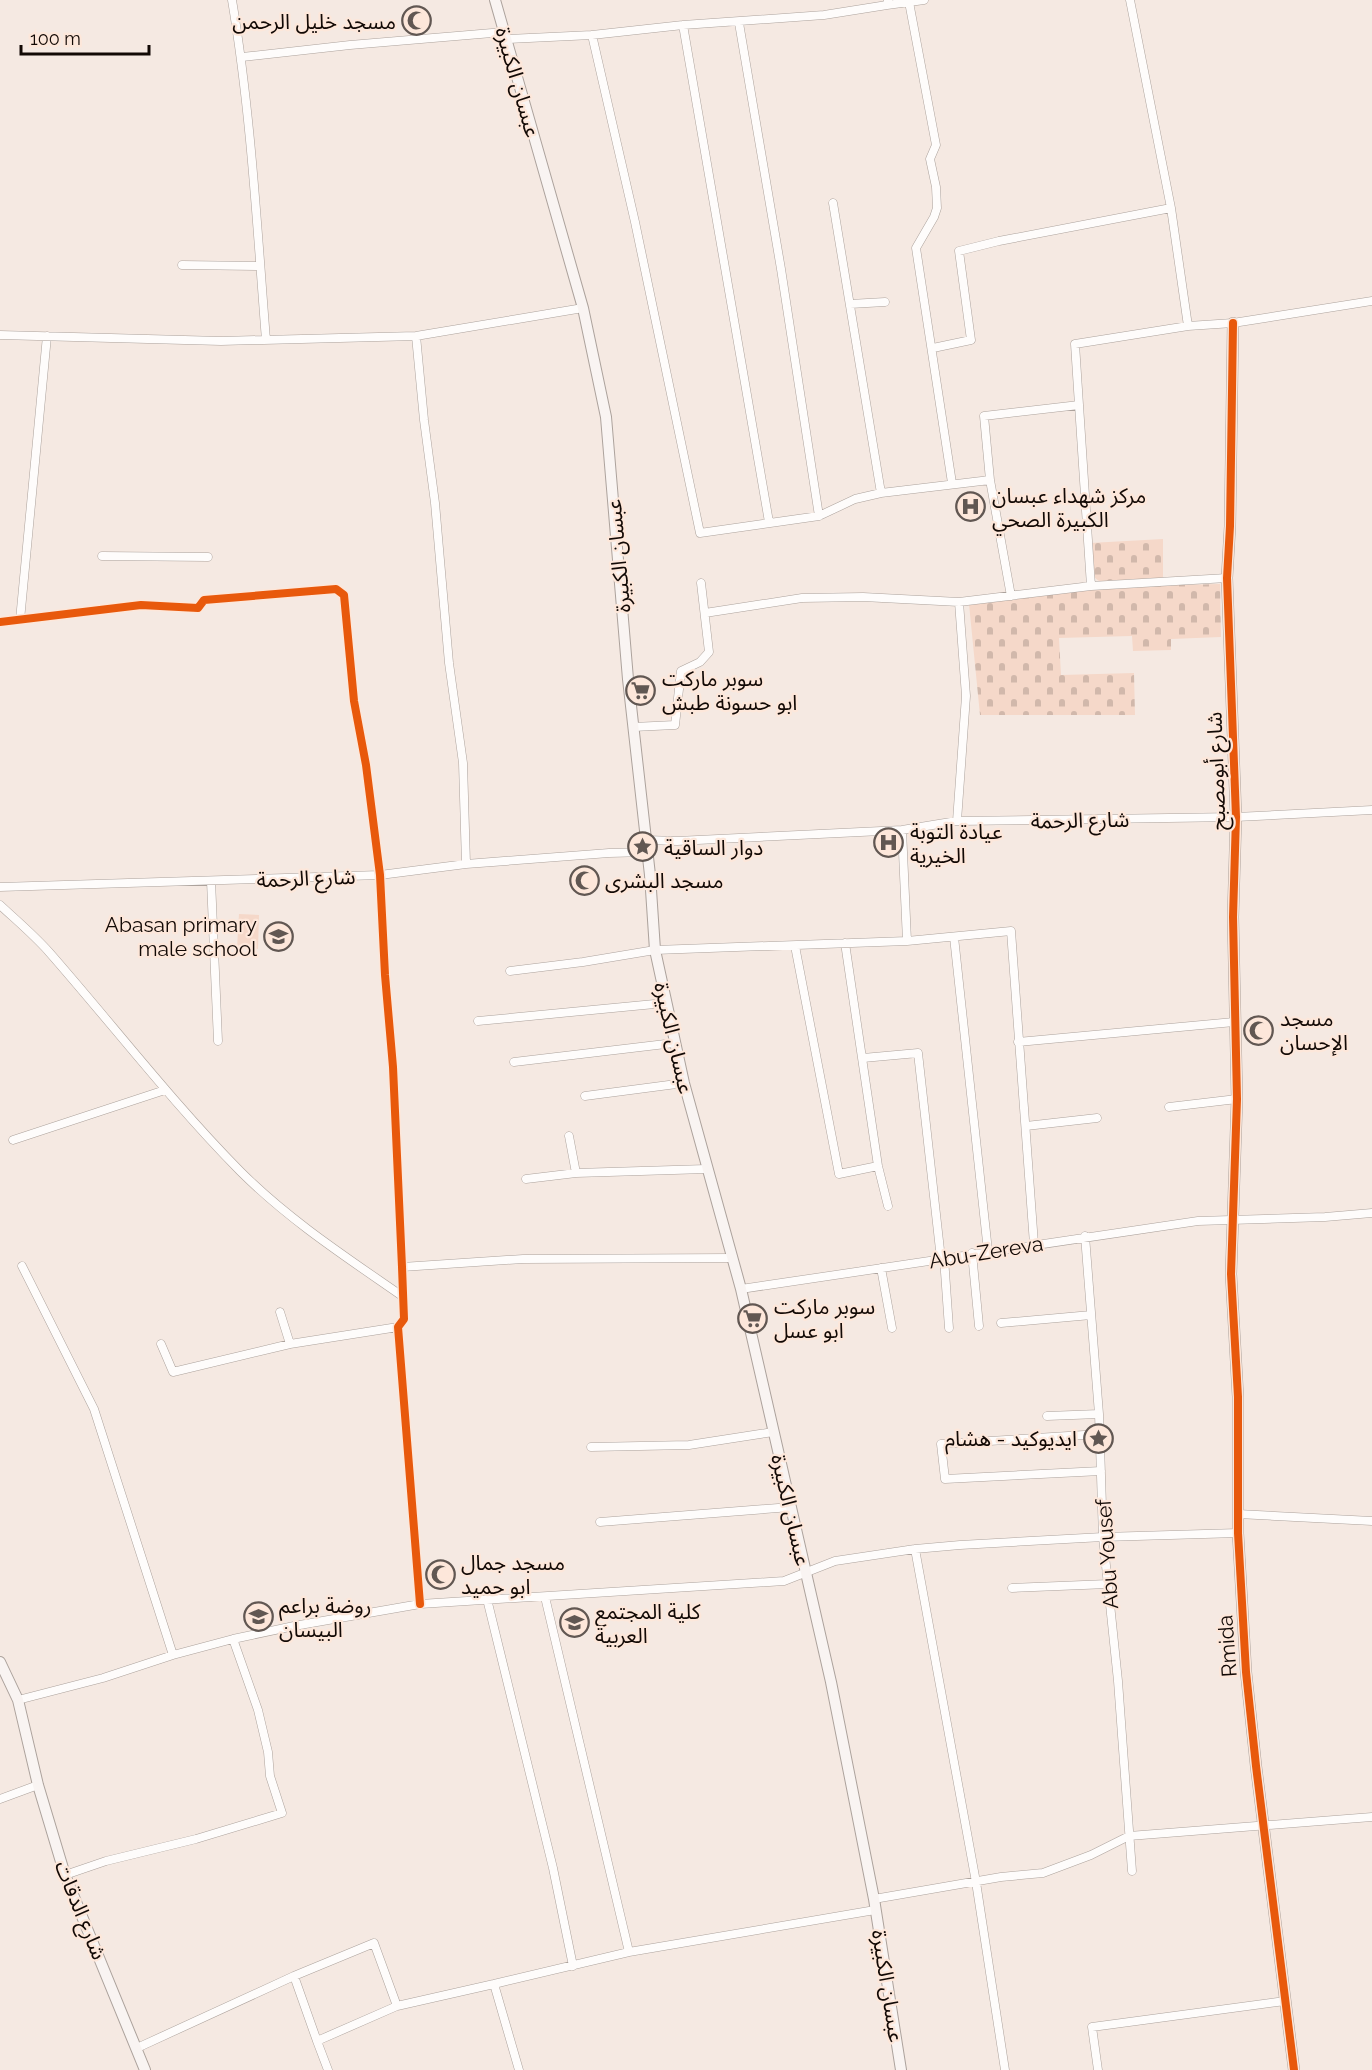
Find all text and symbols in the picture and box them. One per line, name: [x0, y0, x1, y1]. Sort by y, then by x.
mosque icon: مسجد خليل الرحمن: [401, 5, 433, 37]
place label: مسجد خليل الرحمن: [232, 9, 396, 34]
scale bar: [21, 18, 148, 56]
street label: عبسان الكبيرة: [490, 24, 546, 140]
text: 100 m: [30, 28, 81, 49]
place label: مركز شهداء عبسان الكبيرة الصحي: [992, 483, 1146, 535]
hospital icon: مركز شهداء عبسان الكبيرة الصحي: [955, 491, 987, 523]
street label: عبسان الكبيرة: [601, 498, 635, 614]
place label: سوبر ماركت ابو حسونة طبش: [662, 666, 797, 715]
supermarket icon: سوبر ماركت ابو حسونة طبش: [625, 674, 657, 706]
street label: شارع أبومصبح: [1201, 711, 1234, 831]
street label: شارع الرحمة: [1030, 807, 1130, 836]
place label: عيادة التوبة الخيرية: [910, 819, 1002, 868]
hospital icon: عيادة التوبة الخيرية: [873, 827, 905, 859]
place icon: دوار الساقية: [627, 831, 659, 863]
place label: دوار الساقية: [664, 835, 763, 860]
street label: شارع الرحمة: [256, 864, 356, 895]
mosque icon: مسجد البشرى: [568, 864, 600, 896]
place label: مسجد البشرى: [605, 868, 724, 893]
place label: Abasan primary male school: [105, 912, 257, 961]
school or university icon: Abasan primary male school: [262, 920, 294, 952]
street label: عبسان الكبيرة: [649, 980, 699, 1096]
place label: مسجد الإحسان: [1280, 1006, 1348, 1056]
mosque icon: مسجد الإحسان: [1243, 1014, 1275, 1046]
street label: Abu-Zereva: [927, 1231, 1045, 1273]
place label: سوبر ماركت ابو عسل: [774, 1294, 875, 1343]
supermarket icon: سوبر ماركت ابو عسل: [737, 1302, 769, 1334]
place icon: ايديوكيد - هشام: [1082, 1422, 1114, 1454]
place label: ايديوكيد - هشام: [945, 1426, 1077, 1455]
street label: عبسان الكبيرة: [766, 1452, 816, 1568]
street label: Abu Yousef: [1091, 1497, 1123, 1610]
place label: مسجد جمال ابو حميد: [461, 1550, 565, 1599]
mosque icon: مسجد جمال ابو حميد: [424, 1558, 456, 1590]
place label: روضة براعم البيسان: [279, 1593, 371, 1642]
place label: كلية المجتمع العربية: [595, 1599, 701, 1648]
school or university icon: روضة براعم البيسان: [242, 1601, 274, 1633]
school or university icon: كلية المجتمع العربية: [558, 1607, 590, 1639]
street label: Rmida: [1212, 1614, 1242, 1678]
street label: شارع الدقات: [47, 1857, 112, 1964]
street label: عبسان الكبيرة: [867, 1928, 909, 2044]

